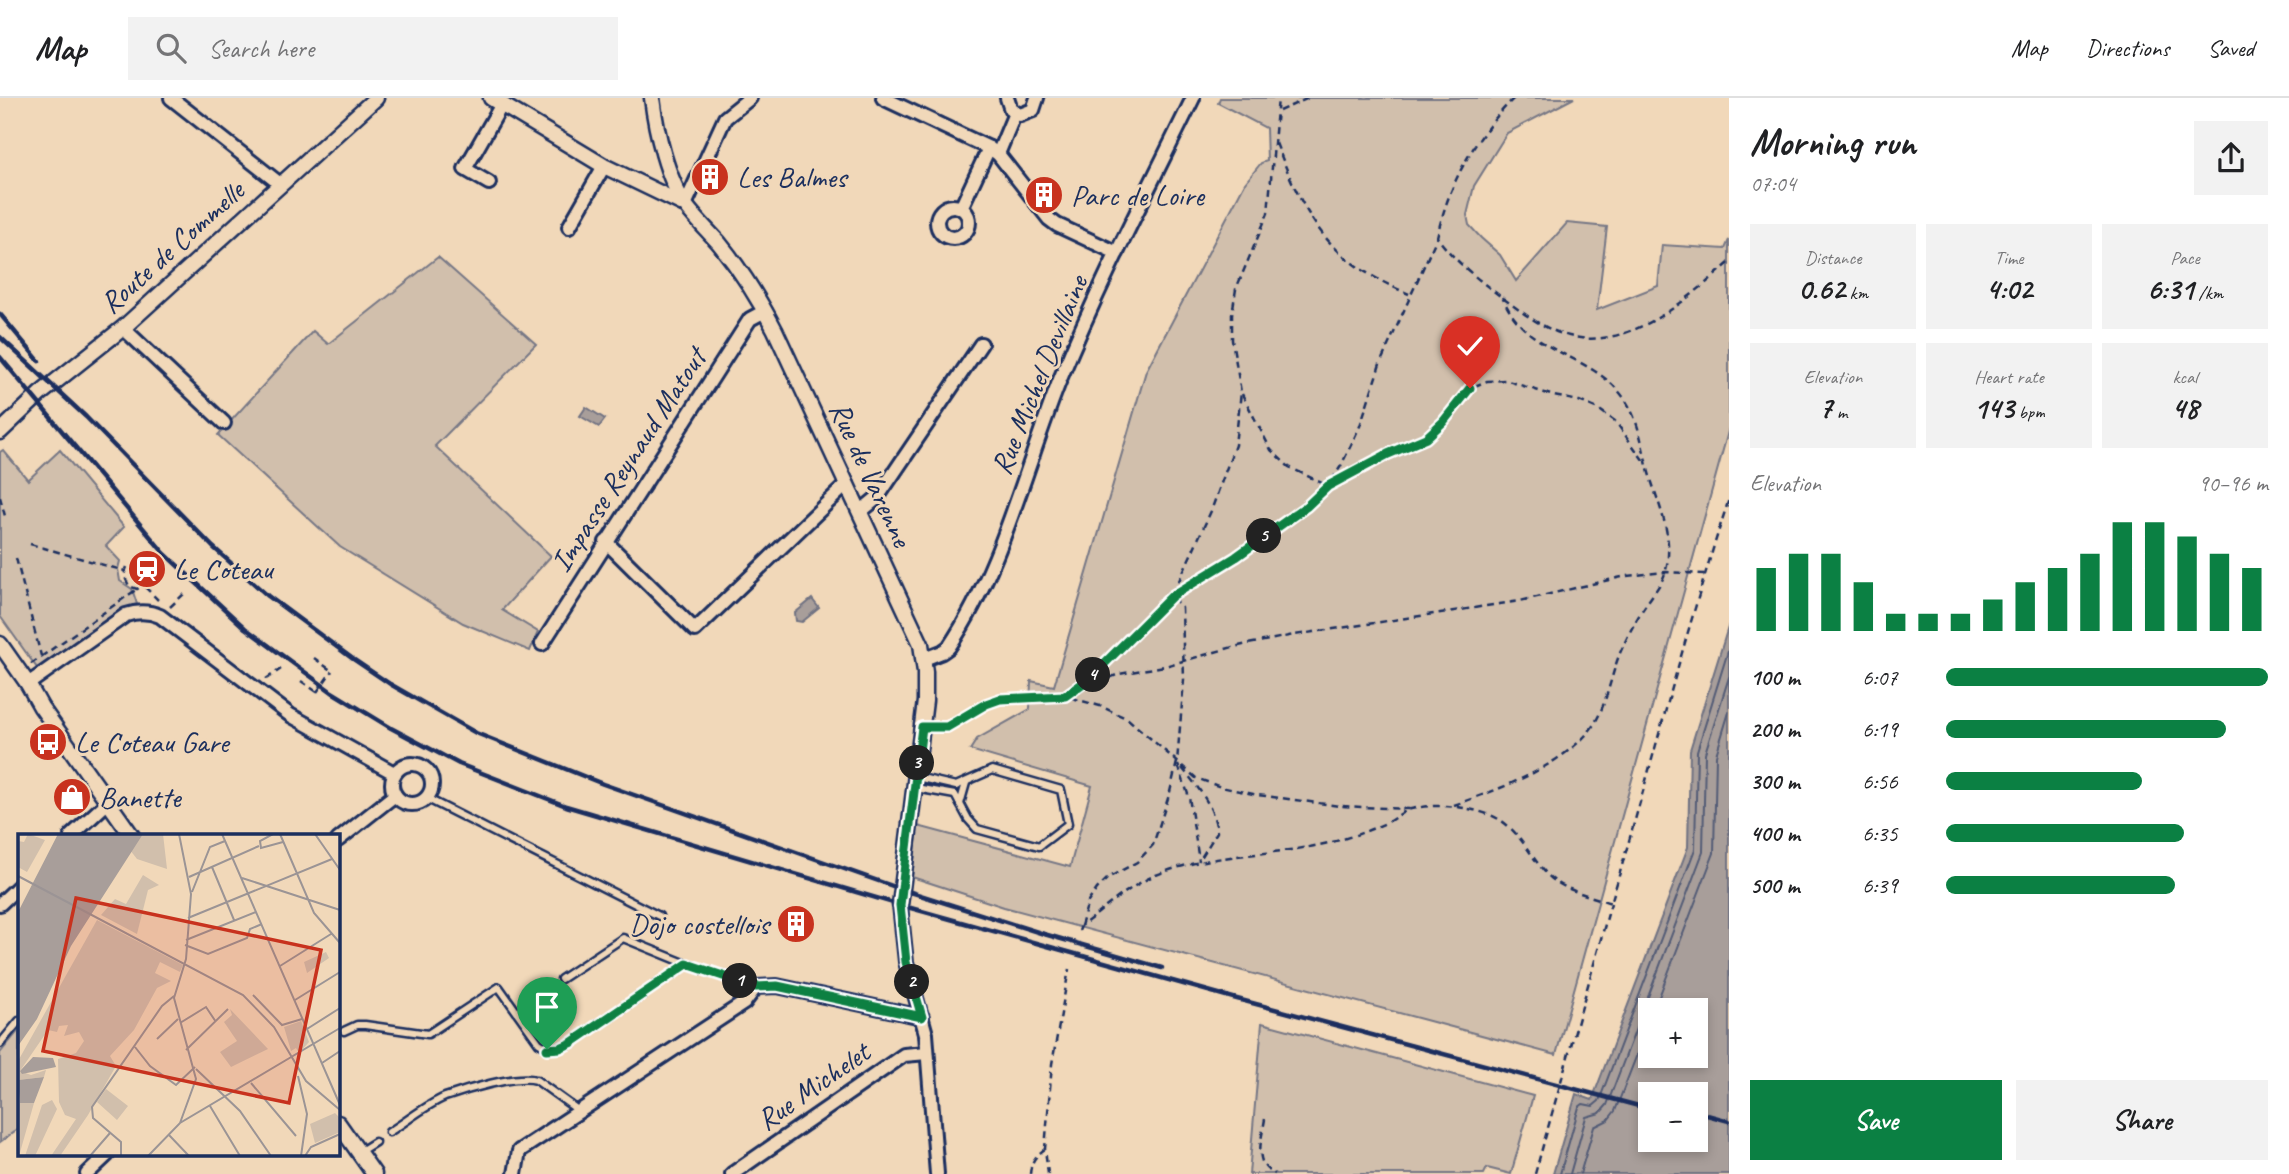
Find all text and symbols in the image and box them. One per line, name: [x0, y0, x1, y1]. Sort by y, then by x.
search box: [128, 17, 618, 80]
text: Map: [35, 27, 86, 69]
icon: search: [152, 29, 190, 67]
text: Search here: [208, 32, 314, 65]
text: Map: [2011, 33, 2048, 63]
text: Directions: [2086, 33, 2169, 63]
text: Saved: [2207, 33, 2254, 63]
text: Morning run: [1750, 119, 1916, 166]
button: share: [2194, 121, 2268, 195]
building icon: Les Balmes: [689, 156, 731, 198]
place label: Les Balmes: [737, 158, 849, 196]
text: 07:04: [1750, 169, 1796, 198]
street label: Route de Commelle: [92, 171, 254, 322]
building icon: Parc de Loire: [1023, 174, 1065, 216]
place label: Parc de Loire: [1071, 176, 1206, 214]
text: Distance: [1805, 246, 1861, 270]
text: Time: [1994, 246, 2024, 270]
text: Pace: [2170, 246, 2200, 270]
street label: Rue Michel Devillaine: [982, 268, 1097, 480]
text: 0.62: [1798, 270, 1845, 308]
text: 4:02: [1986, 270, 2032, 308]
text: 6:31: [2147, 270, 2194, 308]
text: km: [1845, 281, 1868, 305]
text: /km: [2194, 281, 2223, 305]
pin: [1440, 316, 1500, 388]
icon: check: [1451, 327, 1489, 365]
street label: Impasse Reynaud Matout: [542, 338, 717, 579]
text: Elevation: [1804, 365, 1862, 389]
text: Heart rate: [1974, 365, 2044, 389]
text: kcal: [2172, 365, 2198, 389]
text: 7: [1819, 389, 1832, 427]
text: 143: [1973, 389, 2014, 427]
text: 48: [2172, 389, 2199, 427]
street label: Rue de Varenne: [821, 395, 922, 555]
text: m: [1832, 400, 1847, 424]
text: bpm: [2014, 400, 2045, 424]
text: Elevation: [1750, 469, 1821, 498]
text: 90–96 m: [2198, 469, 2268, 498]
pin: 5: [1246, 518, 1282, 554]
text: 5: [1259, 523, 1268, 547]
station icon: Le Coteau: [126, 548, 168, 590]
place label: Le Coteau: [174, 550, 275, 588]
pin: 4: [1076, 658, 1110, 692]
text: 4: [1088, 662, 1097, 686]
text: 100 m: [1750, 663, 1800, 692]
text: 6:07: [1862, 663, 1898, 692]
text: 200 m: [1750, 715, 1800, 744]
text: 6:19: [1862, 715, 1898, 744]
bus stop icon: Le Coteau Gare: [27, 721, 69, 763]
place label: Le Coteau Gare: [75, 723, 231, 761]
pin: 3: [900, 746, 934, 780]
text: 3: [912, 750, 921, 774]
text: 300 m: [1750, 767, 1800, 796]
text: 6:56: [1862, 767, 1898, 796]
shop icon: Banette: [51, 776, 93, 818]
place label: Banette: [99, 778, 183, 816]
text: 400 m: [1750, 819, 1800, 848]
text: 6:35: [1862, 819, 1898, 848]
inset map: [18, 834, 340, 1156]
text: 500 m: [1750, 871, 1799, 900]
text: 6:39: [1862, 871, 1898, 900]
building icon: Dojo costellois: [775, 903, 817, 945]
place label: Dojo costellois: [629, 905, 772, 943]
pin: 1: [722, 964, 758, 998]
pin: 2: [894, 964, 930, 1000]
text: 1: [735, 968, 744, 992]
text: 2: [907, 969, 916, 993]
pin: [517, 977, 577, 1049]
icon: arrive: [528, 988, 566, 1026]
map controls: [1638, 998, 1708, 1152]
button: +: [1638, 998, 1708, 1068]
street label: Rue Michelet: [749, 1032, 879, 1139]
button: Save: [1750, 1080, 2002, 1160]
button: Share: [2016, 1080, 2268, 1160]
button: −: [1638, 1082, 1708, 1152]

